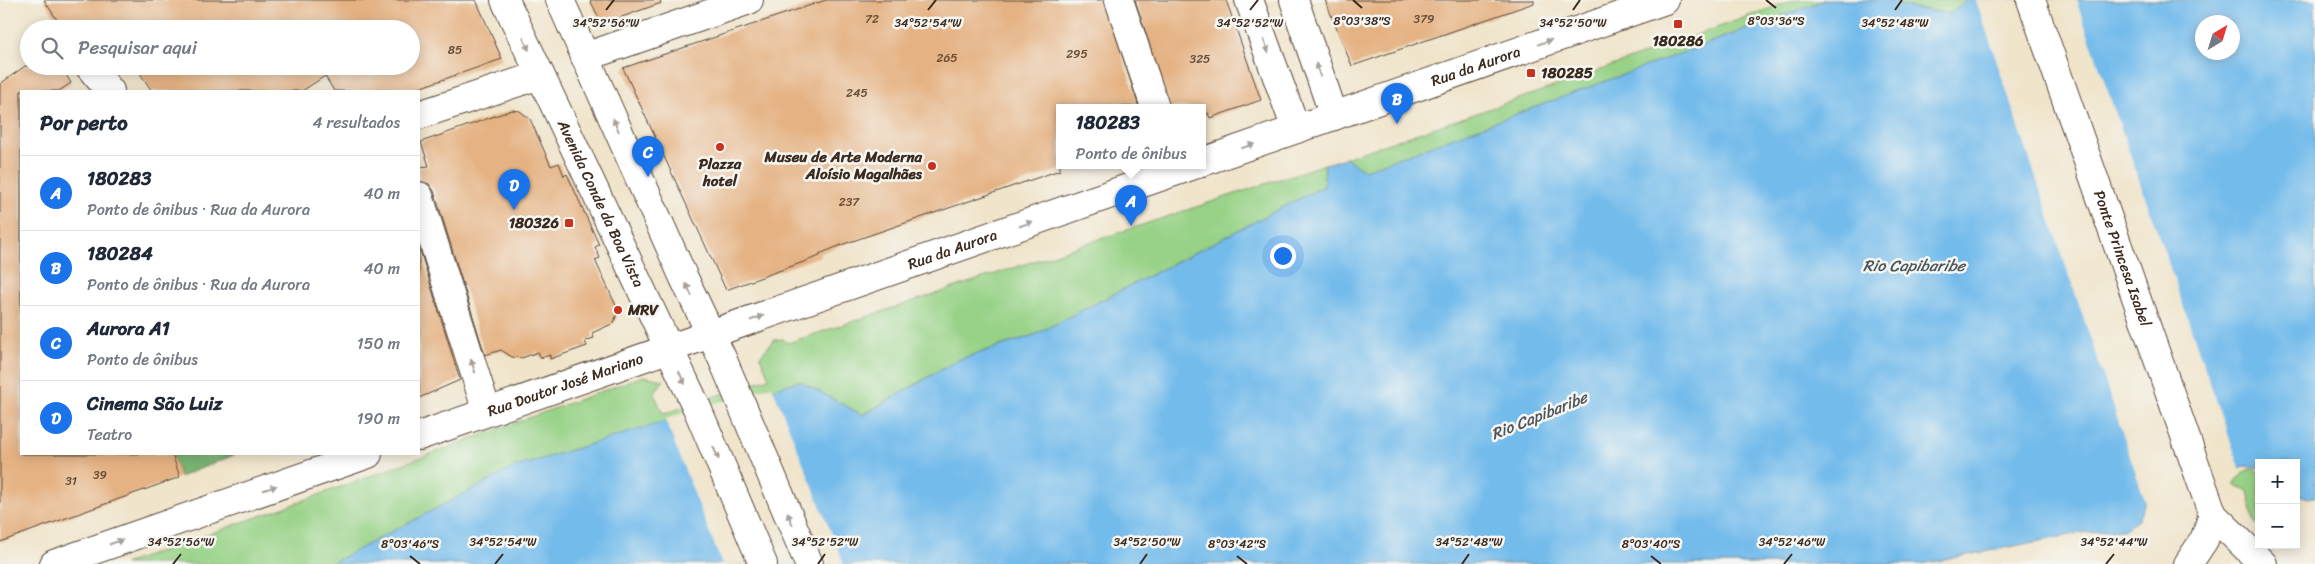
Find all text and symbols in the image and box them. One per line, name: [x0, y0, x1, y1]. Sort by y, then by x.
house number: 72: [865, 8, 879, 30]
house number: 379: [1414, 8, 1434, 30]
text: 8°03'38"S: [1333, 10, 1391, 32]
text: 8°03'36"S: [1748, 10, 1805, 32]
text: 34°52'56"W: [573, 12, 640, 34]
text: 34°52'54"W: [894, 12, 962, 34]
text: 34°52'52"W: [1217, 12, 1284, 34]
text: 34°52'50"W: [1539, 12, 1607, 34]
text: 34°52'48"W: [1862, 12, 1929, 34]
north arrow: [2195, 15, 2240, 60]
marker: 180286: [1672, 18, 1684, 30]
search box: [20, 20, 420, 75]
place label: 180286: [1652, 28, 1704, 54]
text: Pesquisar aqui: [78, 31, 197, 64]
icon: search: [38, 34, 66, 62]
one-way arrow: [522, 37, 530, 51]
street label: Rua da Aurora: [1427, 38, 1524, 94]
one-way arrow: [1538, 38, 1553, 45]
house number: 85: [448, 39, 462, 61]
one-way arrow: [1262, 39, 1270, 54]
house number: 295: [1066, 43, 1088, 65]
house number: 265: [936, 47, 958, 69]
house number: 325: [1190, 48, 1210, 70]
place label: 180285: [1541, 60, 1593, 86]
one-way arrow: [1314, 62, 1321, 77]
marker: 180285: [1525, 67, 1537, 79]
house number: 245: [846, 82, 868, 104]
pin: B: [1381, 83, 1413, 124]
text: Por perto: [40, 104, 128, 142]
popup: [1056, 104, 1206, 169]
text: 180283: [1076, 106, 1140, 139]
text: 4 resultados: [312, 108, 400, 137]
street label: Avenida Conde da Boa Vista: [553, 117, 647, 291]
one-way arrow: [611, 118, 619, 132]
pin: C: [632, 136, 664, 177]
text: Ponto de ônibus: [1076, 139, 1186, 168]
marker: Plazza hotel: [714, 141, 726, 153]
one-way arrow: [1241, 141, 1256, 149]
place label: Museu de Arte Moderna Aloísio Magalhães: [763, 144, 923, 187]
place label: Plazza hotel: [699, 151, 742, 194]
marker: Museu de Arte Moderna Aloísio Magalhães: [926, 160, 938, 172]
text: 180283: [87, 162, 151, 195]
pin: D: [498, 169, 530, 210]
text: A: [51, 179, 61, 208]
text: 40 m: [363, 179, 400, 208]
pin: A: [1115, 185, 1147, 226]
street label: Ponte Princesa Isabel: [2086, 186, 2159, 331]
house number: 237: [839, 191, 860, 213]
text: Ponto de ônibus · Rua da Aurora: [87, 195, 310, 224]
place label: 180326: [509, 210, 559, 236]
marker: 180326: [563, 217, 575, 229]
one-way arrow: [1019, 219, 1034, 227]
street label: Rua da Aurora: [904, 222, 1001, 277]
text: 180284: [87, 237, 153, 270]
your location: [1270, 243, 1296, 269]
water label: Rio Capibaribe: [1863, 251, 1967, 280]
text: B: [51, 254, 61, 283]
text: 40 m: [363, 254, 400, 283]
text: Ponto de ônibus · Rua da Aurora: [87, 270, 310, 299]
one-way arrow: [685, 283, 693, 297]
place label: MRV: [627, 297, 659, 323]
marker: MRV: [612, 304, 624, 316]
text: Aurora A1: [87, 312, 170, 345]
one-way arrow: [750, 314, 765, 322]
text: C: [51, 329, 61, 358]
text: 150 m: [357, 329, 400, 358]
text: Ponto de ônibus: [87, 345, 198, 374]
street label: Rua Doutor José Mariano: [484, 345, 647, 424]
one-way arrow: [468, 358, 476, 373]
one-way arrow: [679, 371, 687, 385]
water label: Rio Capibaribe: [1487, 382, 1593, 448]
text: Cinema São Luiz: [87, 387, 222, 420]
text: D: [51, 404, 61, 433]
text: 190 m: [357, 404, 400, 433]
text: Teatro: [87, 420, 132, 449]
one-way arrow: [712, 446, 720, 460]
map controls: [2255, 459, 2300, 549]
button: +: [2255, 459, 2300, 504]
house number: 39: [93, 464, 107, 486]
house number: 31: [65, 470, 77, 492]
one-way arrow: [262, 484, 277, 491]
button: −: [2255, 504, 2300, 549]
one-way arrow: [786, 512, 794, 526]
text: 34°52'56"W: [148, 531, 215, 553]
text: 34°52'54"W: [469, 531, 537, 553]
text: 34°52'52"W: [792, 531, 859, 553]
text: 34°52'50"W: [1113, 531, 1181, 553]
text: 34°52'48"W: [1436, 531, 1503, 553]
text: 34°52'46"W: [1759, 531, 1826, 553]
text: 34°52'44"W: [2080, 531, 2148, 553]
text: 8°03'46"S: [381, 533, 439, 555]
text: 8°03'42"S: [1208, 533, 1266, 555]
text: 8°03'40"S: [1622, 533, 1681, 555]
one-way arrow: [109, 538, 124, 545]

